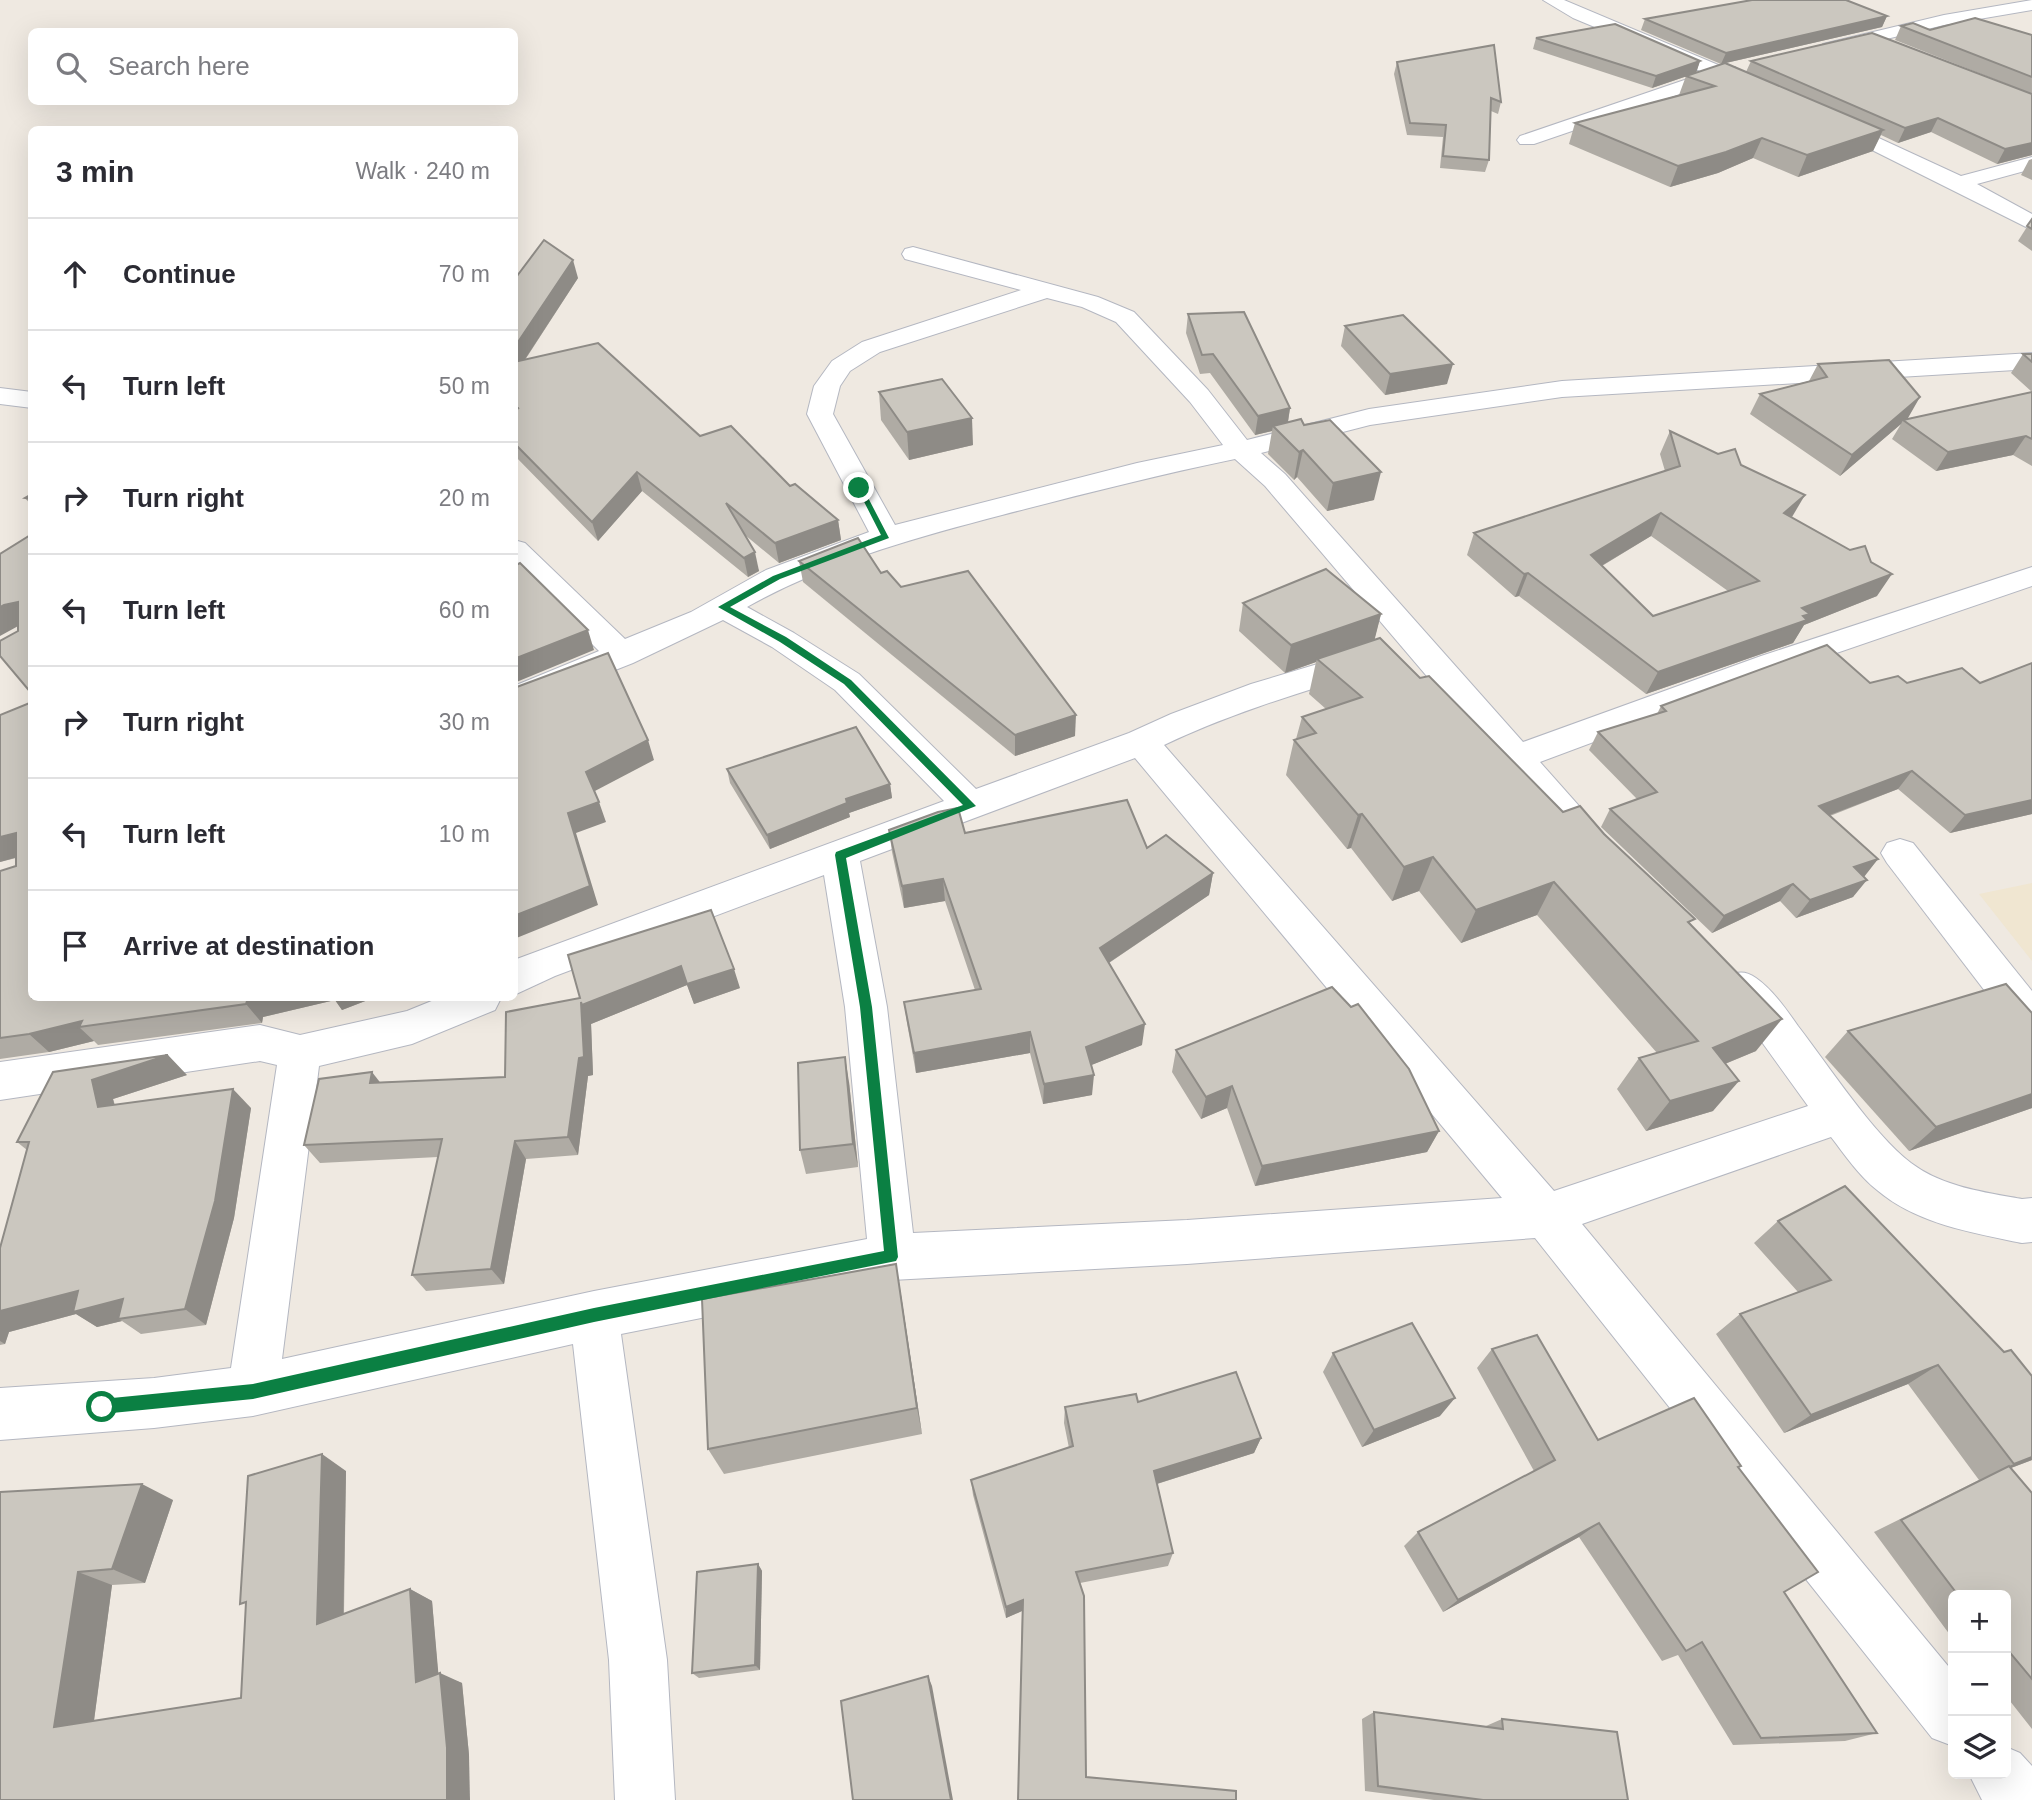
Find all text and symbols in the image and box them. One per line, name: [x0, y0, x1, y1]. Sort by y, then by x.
search box: [28, 28, 518, 105]
icon: search: [52, 48, 90, 86]
text: Search here: [108, 51, 250, 81]
text: 3 min: [56, 155, 134, 188]
text: Walk · 240 m: [355, 158, 490, 184]
icon: ahead: [56, 255, 94, 293]
text: Continue: [123, 259, 236, 289]
text: 70 m: [439, 261, 490, 287]
icon: left: [56, 367, 94, 405]
text: Turn left: [123, 371, 225, 401]
text: 50 m: [439, 373, 490, 399]
route end: [843, 472, 874, 503]
icon: right: [56, 479, 94, 517]
text: Turn right: [123, 483, 244, 513]
text: 20 m: [439, 485, 490, 511]
icon: left: [56, 591, 94, 629]
text: Turn left: [123, 595, 225, 625]
text: 60 m: [439, 597, 490, 623]
icon: right: [56, 703, 94, 741]
text: Turn right: [123, 707, 244, 737]
text: 30 m: [439, 709, 490, 735]
icon: left: [56, 815, 94, 853]
text: Turn left: [123, 819, 225, 849]
text: 10 m: [439, 821, 490, 847]
icon: arrive: [56, 927, 94, 965]
text: Arrive at destination: [123, 931, 374, 961]
route start: [86, 1391, 117, 1422]
map controls: [1948, 1590, 2011, 1779]
button: +: [1948, 1590, 2011, 1653]
button: −: [1948, 1653, 2011, 1716]
button: layers: [1948, 1716, 2011, 1779]

